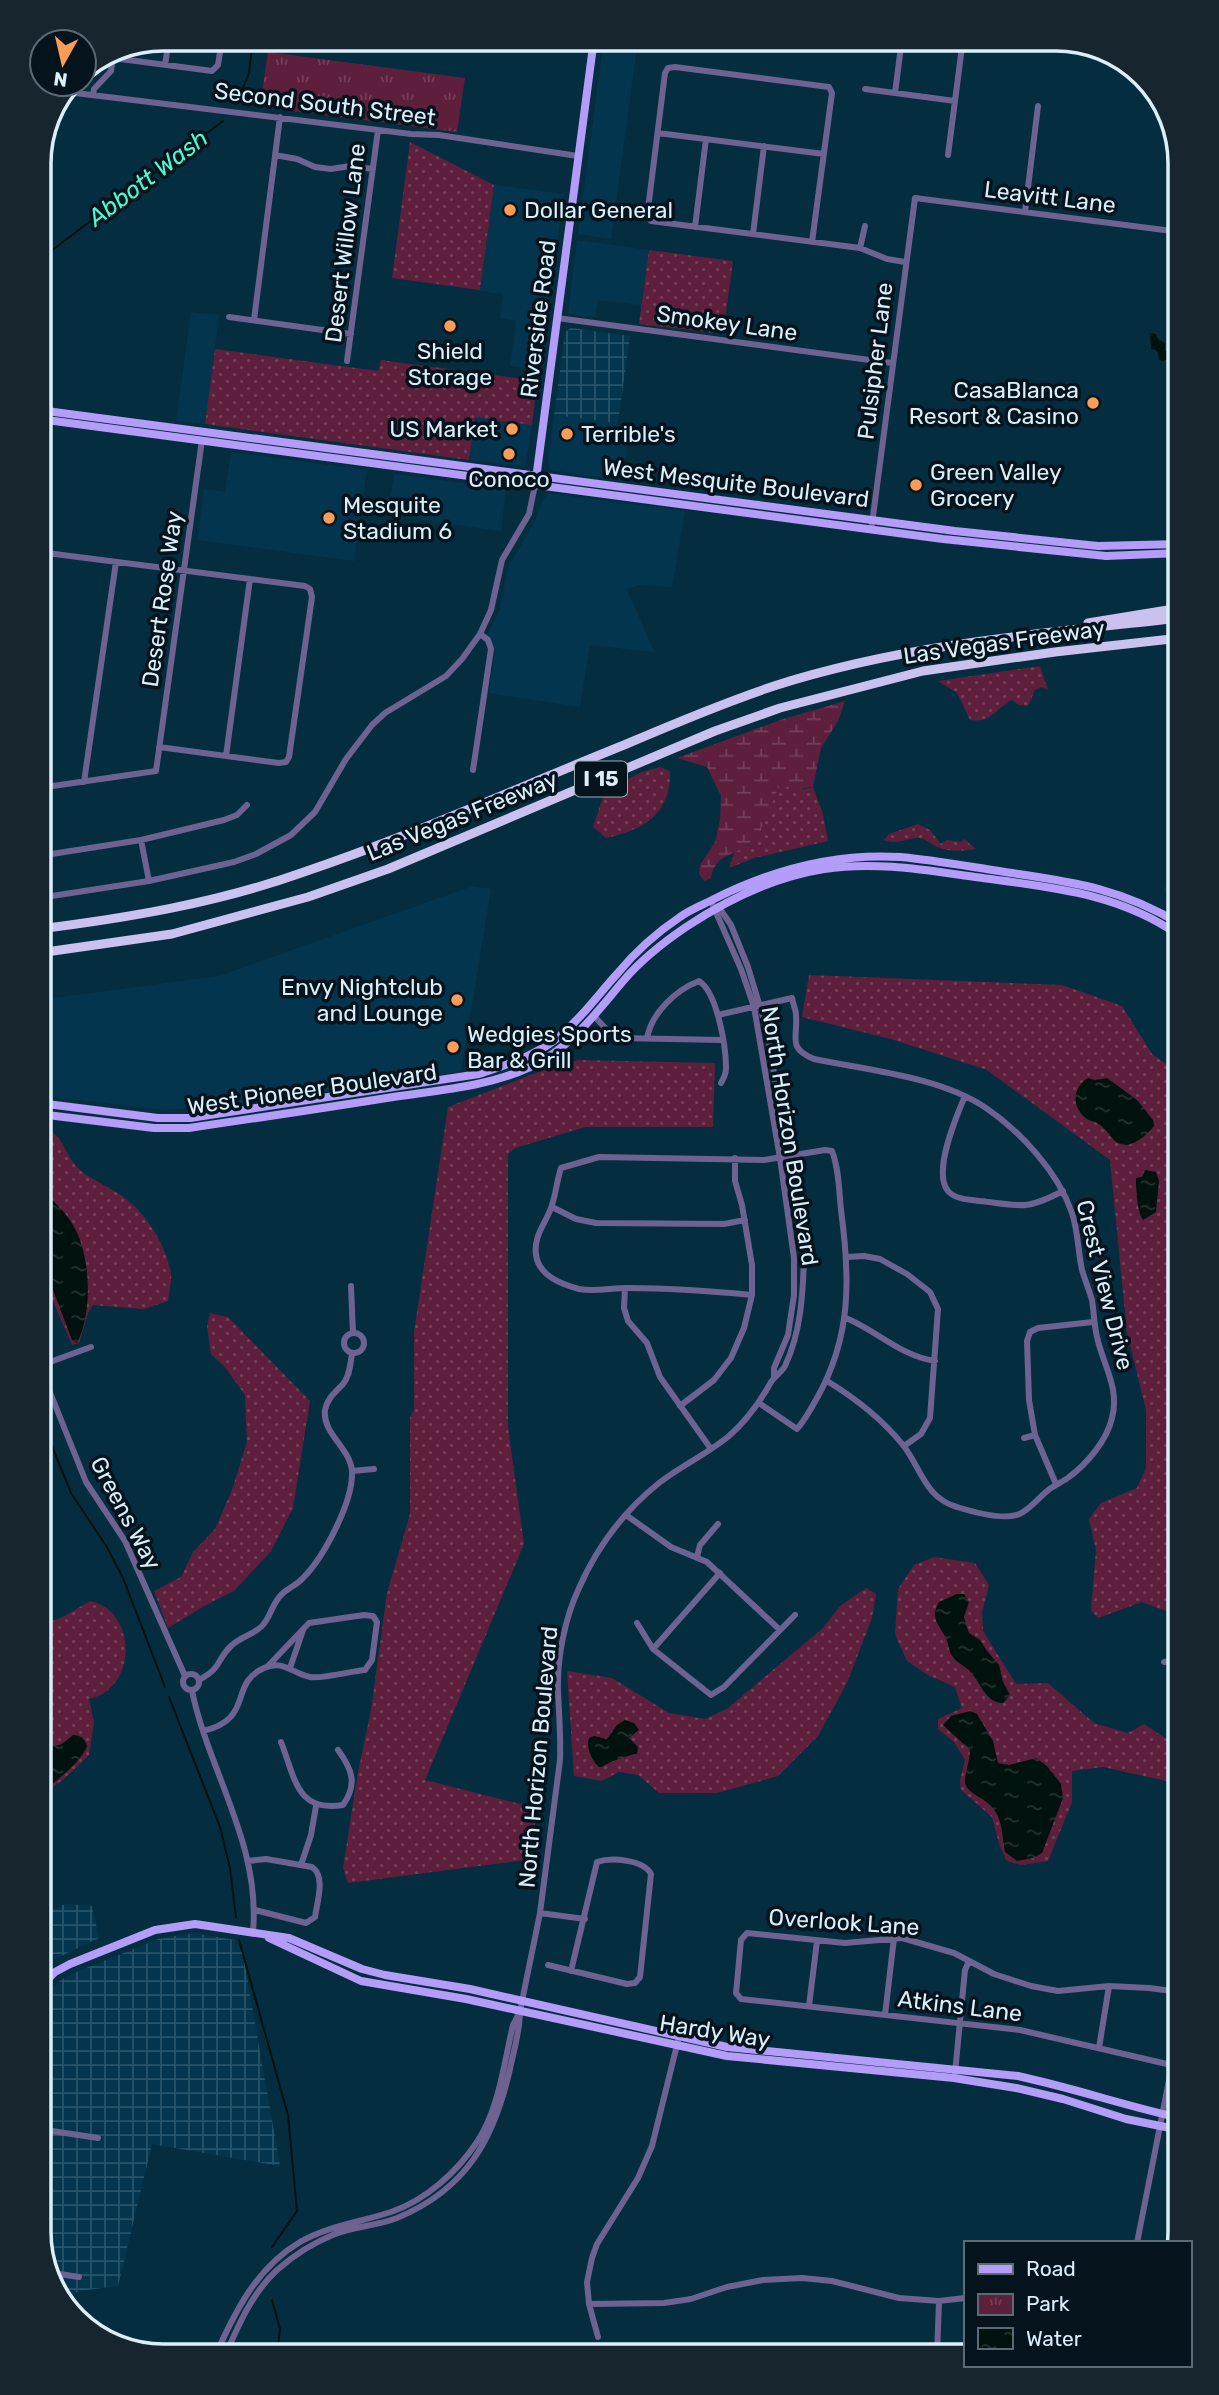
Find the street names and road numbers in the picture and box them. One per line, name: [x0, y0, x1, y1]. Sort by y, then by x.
street label: Second South Street: [213, 77, 437, 131]
street label: Desert Willow Lane: [319, 142, 371, 344]
street label: Leavitt Lane: [983, 175, 1117, 219]
street label: Riverside Road: [514, 239, 562, 399]
street label: Pulsipher Lane: [851, 281, 899, 441]
street label: Smokey Lane: [655, 299, 799, 347]
street label: West Mesquite Boulevard: [601, 453, 871, 513]
street label: Desert Rose Way: [136, 509, 188, 689]
street label: Las Vegas Freeway: [901, 614, 1107, 670]
road number: I 15: [575, 762, 627, 796]
street label: Las Vegas Freeway: [363, 765, 562, 867]
street label: North Horizon Boulevard: [756, 1004, 824, 1268]
street label: West Pioneer Boulevard: [185, 1058, 439, 1120]
street label: Crest View Drive: [1070, 1197, 1140, 1373]
street label: Greens Way: [85, 1452, 168, 1575]
street label: North Horizon Boulevard: [513, 1625, 563, 1889]
street label: Overlook Lane: [768, 1903, 920, 1941]
street label: Atkins Lane: [896, 1984, 1024, 2028]
street label: Hardy Way: [658, 2008, 773, 2054]

